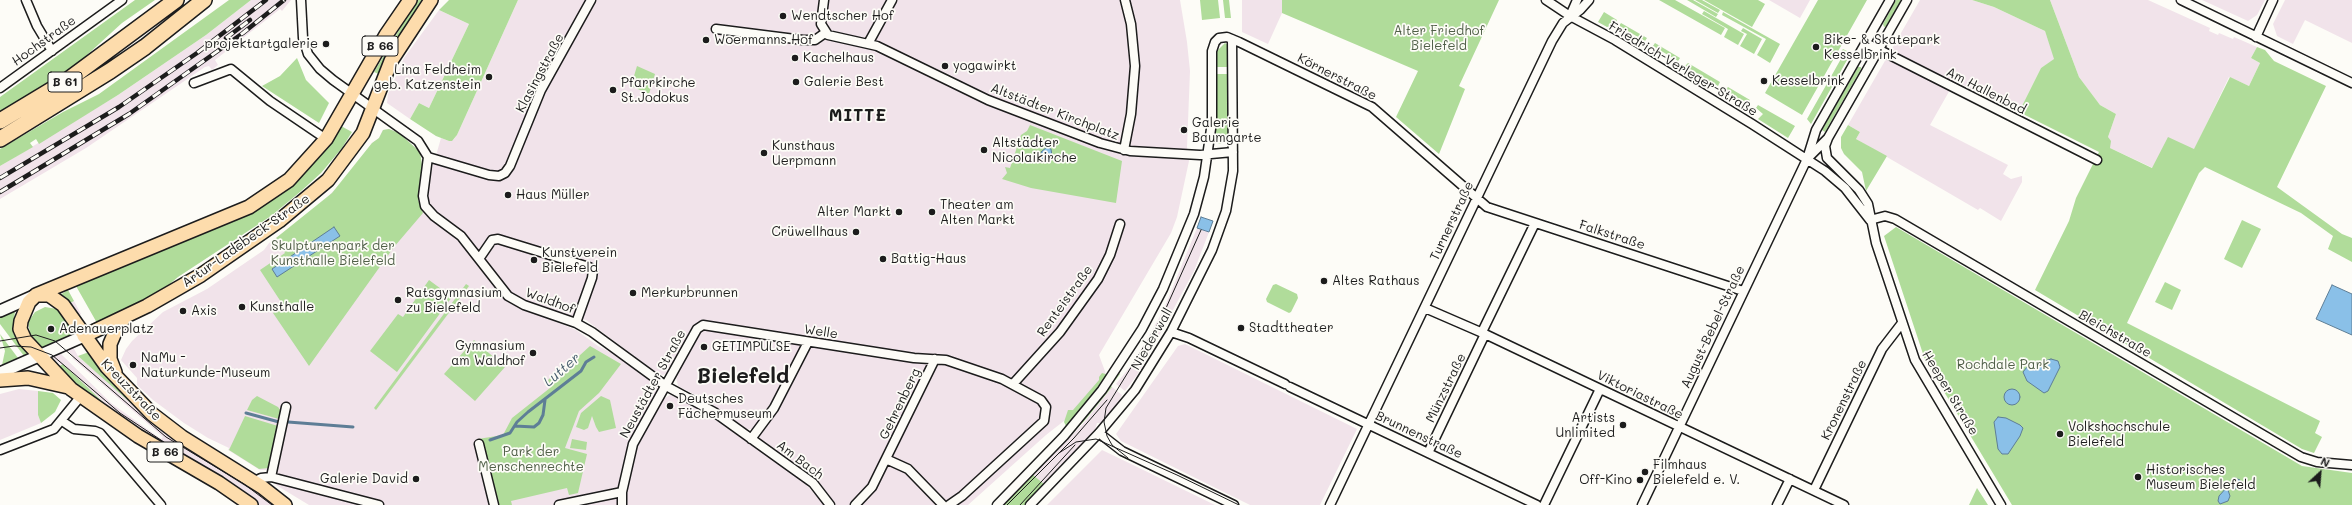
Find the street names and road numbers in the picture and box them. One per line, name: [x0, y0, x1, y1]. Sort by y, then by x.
street label: Hochstraße: [9, 13, 79, 69]
street label: Friedrich-Verleger-Straße: [1606, 18, 1760, 120]
street label: Klasingstraße: [513, 31, 567, 115]
road number: B 66: [362, 36, 398, 56]
street label: Körnerstraße: [1295, 50, 1379, 104]
street label: Am Hallenbad: [1944, 64, 2028, 118]
road number: B 61: [48, 72, 82, 92]
street label: Altstädter Kirchplatz: [988, 80, 1122, 144]
street label: Turnerstraße: [1427, 179, 1477, 263]
street label: Artur-Ladebeck-Straße: [179, 191, 313, 291]
street label: Falkstraße: [1577, 217, 1647, 253]
street label: Renteistraße: [1034, 262, 1096, 340]
street label: August-Bebel-Straße: [1678, 263, 1748, 391]
street label: Waldhof: [523, 285, 577, 317]
street label: Niederwall: [1128, 305, 1176, 373]
street label: Bleichstraße: [2076, 307, 2154, 361]
street label: Welle: [803, 322, 839, 342]
street label: Neustädter Straße: [617, 327, 689, 441]
street label: Heeper Straße: [1919, 348, 1981, 438]
street label: Münzstraße: [1423, 351, 1469, 425]
street label: Kreuzstraße: [98, 356, 164, 424]
street label: Kronenstraße: [1818, 357, 1870, 443]
street label: Gehrenberg: [876, 366, 924, 442]
street label: Viktoriastraße: [1594, 367, 1686, 423]
street label: Brunnenstraße: [1373, 408, 1465, 462]
street label: Am Bach: [773, 437, 827, 483]
road number: B 66: [147, 442, 183, 462]

